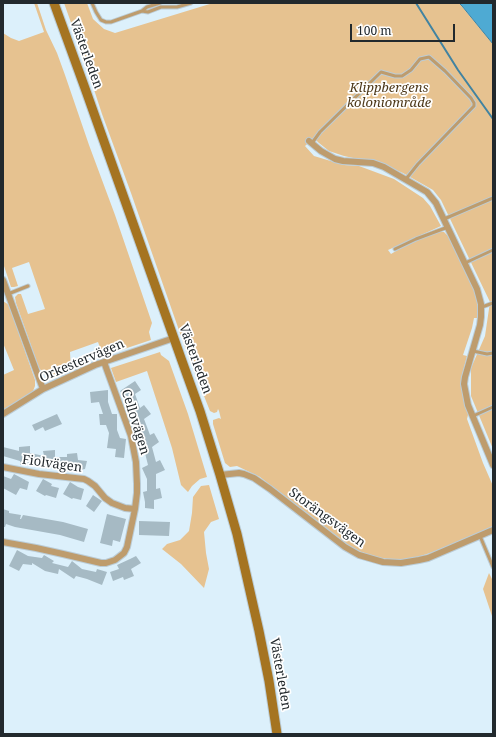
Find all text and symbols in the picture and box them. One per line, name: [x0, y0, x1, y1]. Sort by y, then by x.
scale bar: [352, 16, 457, 42]
street label: Västerleden: [66, 17, 106, 91]
text: 100 m: [357, 22, 392, 39]
park label: Klippbergens koloniområde: [347, 80, 431, 111]
street label: Västerleden: [175, 322, 215, 396]
street label: Orkestervägen: [37, 336, 127, 386]
street label: Cellovägen: [118, 387, 152, 457]
street label: Fiolvägen: [21, 452, 83, 476]
street label: Storängsvägen: [286, 485, 368, 551]
street label: Västerleden: [266, 637, 294, 711]

